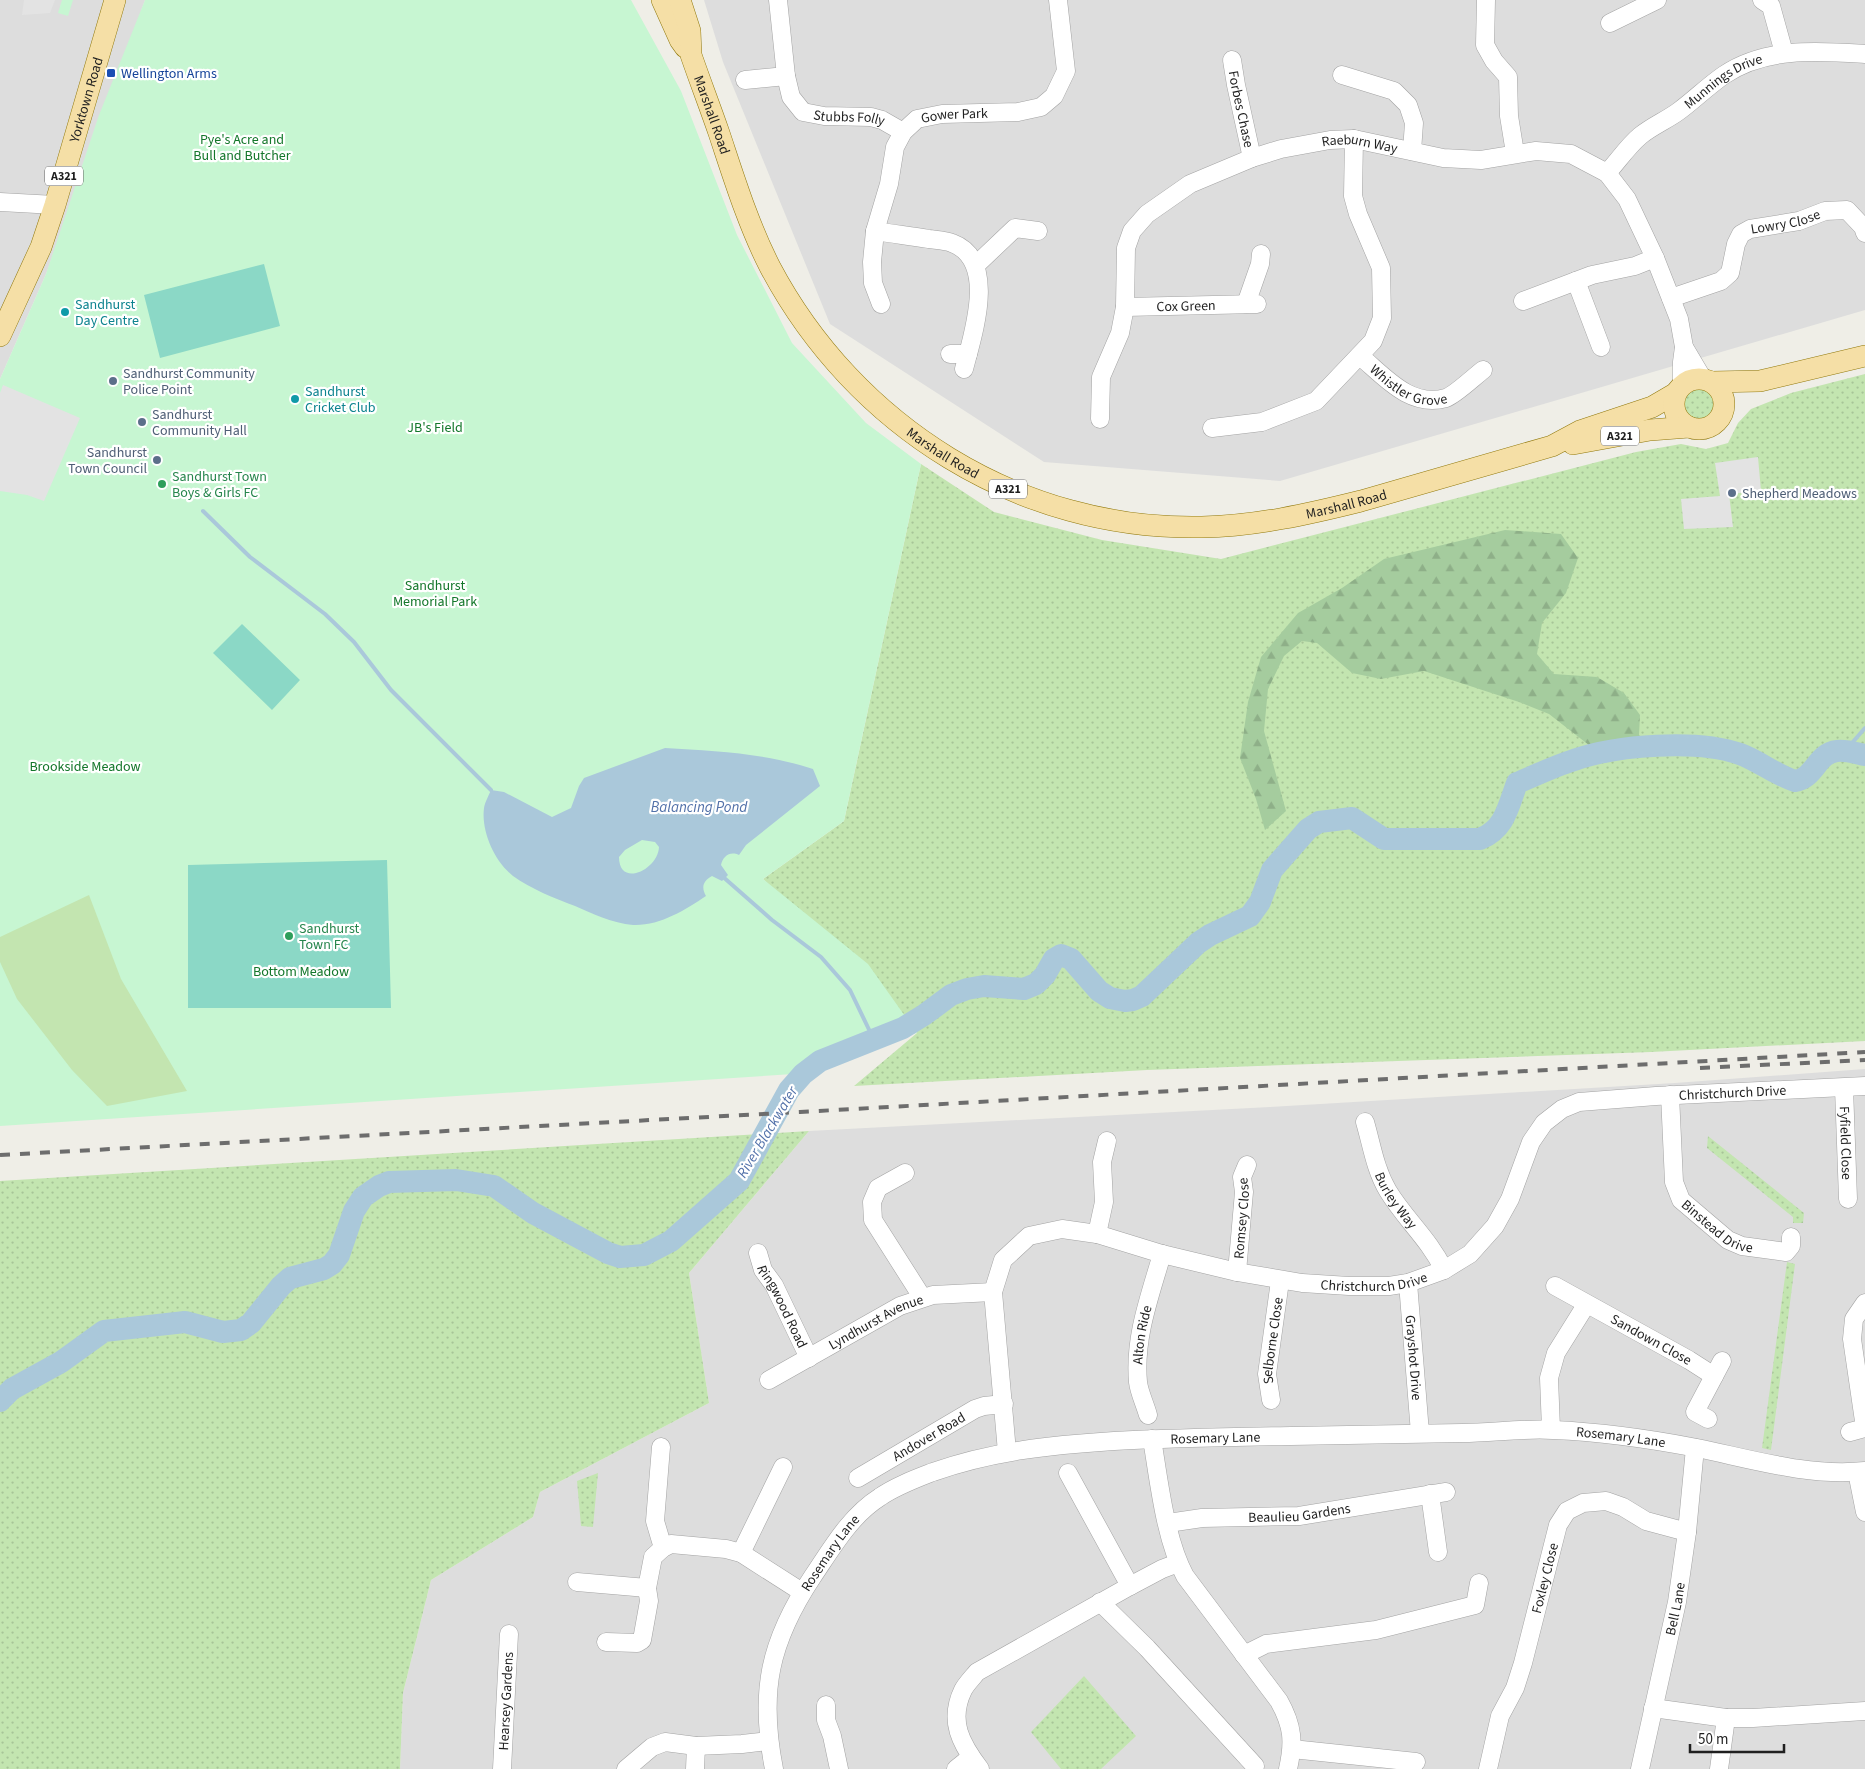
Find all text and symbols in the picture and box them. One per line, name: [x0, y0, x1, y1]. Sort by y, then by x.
street label: Munnings Drive: [1680, 49, 1765, 114]
street label: Yorktown Road: [65, 55, 109, 146]
place label: Wellington Arms: [121, 64, 217, 84]
marker: Wellington Arms: [105, 67, 117, 79]
street label: Forbes Chase: [1223, 69, 1258, 150]
street label: Marshall Road: [688, 73, 734, 157]
street label: Gower Park: [919, 104, 988, 129]
street label: Stubbs Folly: [812, 105, 888, 131]
park label: Pye's Acre and Bull and Butcher: [193, 130, 291, 166]
street label: Raeburn Way: [1320, 130, 1400, 159]
road number: A321: [45, 167, 83, 186]
street label: Lowry Close: [1749, 205, 1823, 240]
place label: Sandhurst Day Centre: [75, 295, 139, 331]
street label: Cox Green: [1156, 296, 1216, 317]
marker: Sandhurst Day Centre: [59, 306, 71, 318]
street label: Whistler Grove: [1365, 360, 1450, 411]
place label: Sandhurst Community Police Point: [123, 364, 255, 400]
marker: Sandhurst Community Police Point: [107, 375, 119, 387]
place label: Sandhurst Cricket Club: [305, 382, 376, 418]
marker: Sandhurst Cricket Club: [289, 393, 301, 405]
place label: Sandhurst Community Hall: [152, 405, 247, 441]
marker: Sandhurst Community Hall: [136, 416, 148, 428]
park label: JB's Field: [407, 418, 463, 438]
street label: Marshall Road: [902, 423, 982, 484]
road number: A321: [1601, 426, 1639, 446]
place label: Sandhurst Town Council: [68, 443, 147, 479]
marker: Sandhurst Town Council: [151, 454, 163, 466]
place label: Sandhurst Town Boys & Girls FC: [172, 467, 267, 503]
marker: Sandhurst Town Boys & Girls FC: [156, 478, 168, 490]
road number: A321: [989, 479, 1027, 498]
place label: Shepherd Meadows: [1742, 484, 1857, 504]
street label: Marshall Road: [1304, 485, 1389, 525]
marker: Shepherd Meadows: [1726, 487, 1738, 499]
park label: Sandhurst Memorial Park: [393, 576, 477, 612]
park label: Brookside Meadow: [29, 757, 141, 777]
water label: Balancing Pond: [651, 797, 748, 818]
place label: Sandhurst Town FC: [299, 919, 360, 955]
marker: Sandhurst Town FC: [283, 930, 295, 942]
park label: Bottom Meadow: [253, 962, 349, 982]
street label: Christchurch Drive: [1678, 1081, 1787, 1106]
water label: River Blackwater: [732, 1082, 804, 1182]
street label: Fyfield Close: [1834, 1106, 1856, 1180]
street label: Burley Way: [1369, 1169, 1422, 1234]
street label: Romsey Close: [1229, 1176, 1255, 1260]
street label: Binstead Drive: [1676, 1195, 1754, 1258]
street label: Ringwood Road: [751, 1263, 812, 1352]
street label: Christchurch Drive: [1320, 1268, 1430, 1297]
street label: Lyndhurst Avenue: [825, 1290, 926, 1355]
street label: Selborne Close: [1258, 1296, 1289, 1385]
street label: Alton Ride: [1128, 1303, 1158, 1365]
street label: Sandown Close: [1607, 1310, 1695, 1371]
street label: Grayshot Drive: [1400, 1314, 1426, 1401]
street label: Andover Road: [889, 1408, 969, 1467]
street label: Rosemary Lane: [1575, 1422, 1667, 1453]
street label: Rosemary Lane: [1170, 1428, 1261, 1450]
street label: Beaulieu Gardens: [1248, 1499, 1352, 1528]
street label: Rosemary Lane: [797, 1510, 865, 1596]
street label: Foxley Close: [1527, 1541, 1564, 1616]
street label: Bell Lane: [1661, 1581, 1691, 1637]
street label: Hearsey Gardens: [494, 1651, 519, 1751]
scale bar: [1690, 1722, 1784, 1754]
text: 50 m: [1698, 1729, 1728, 1750]

